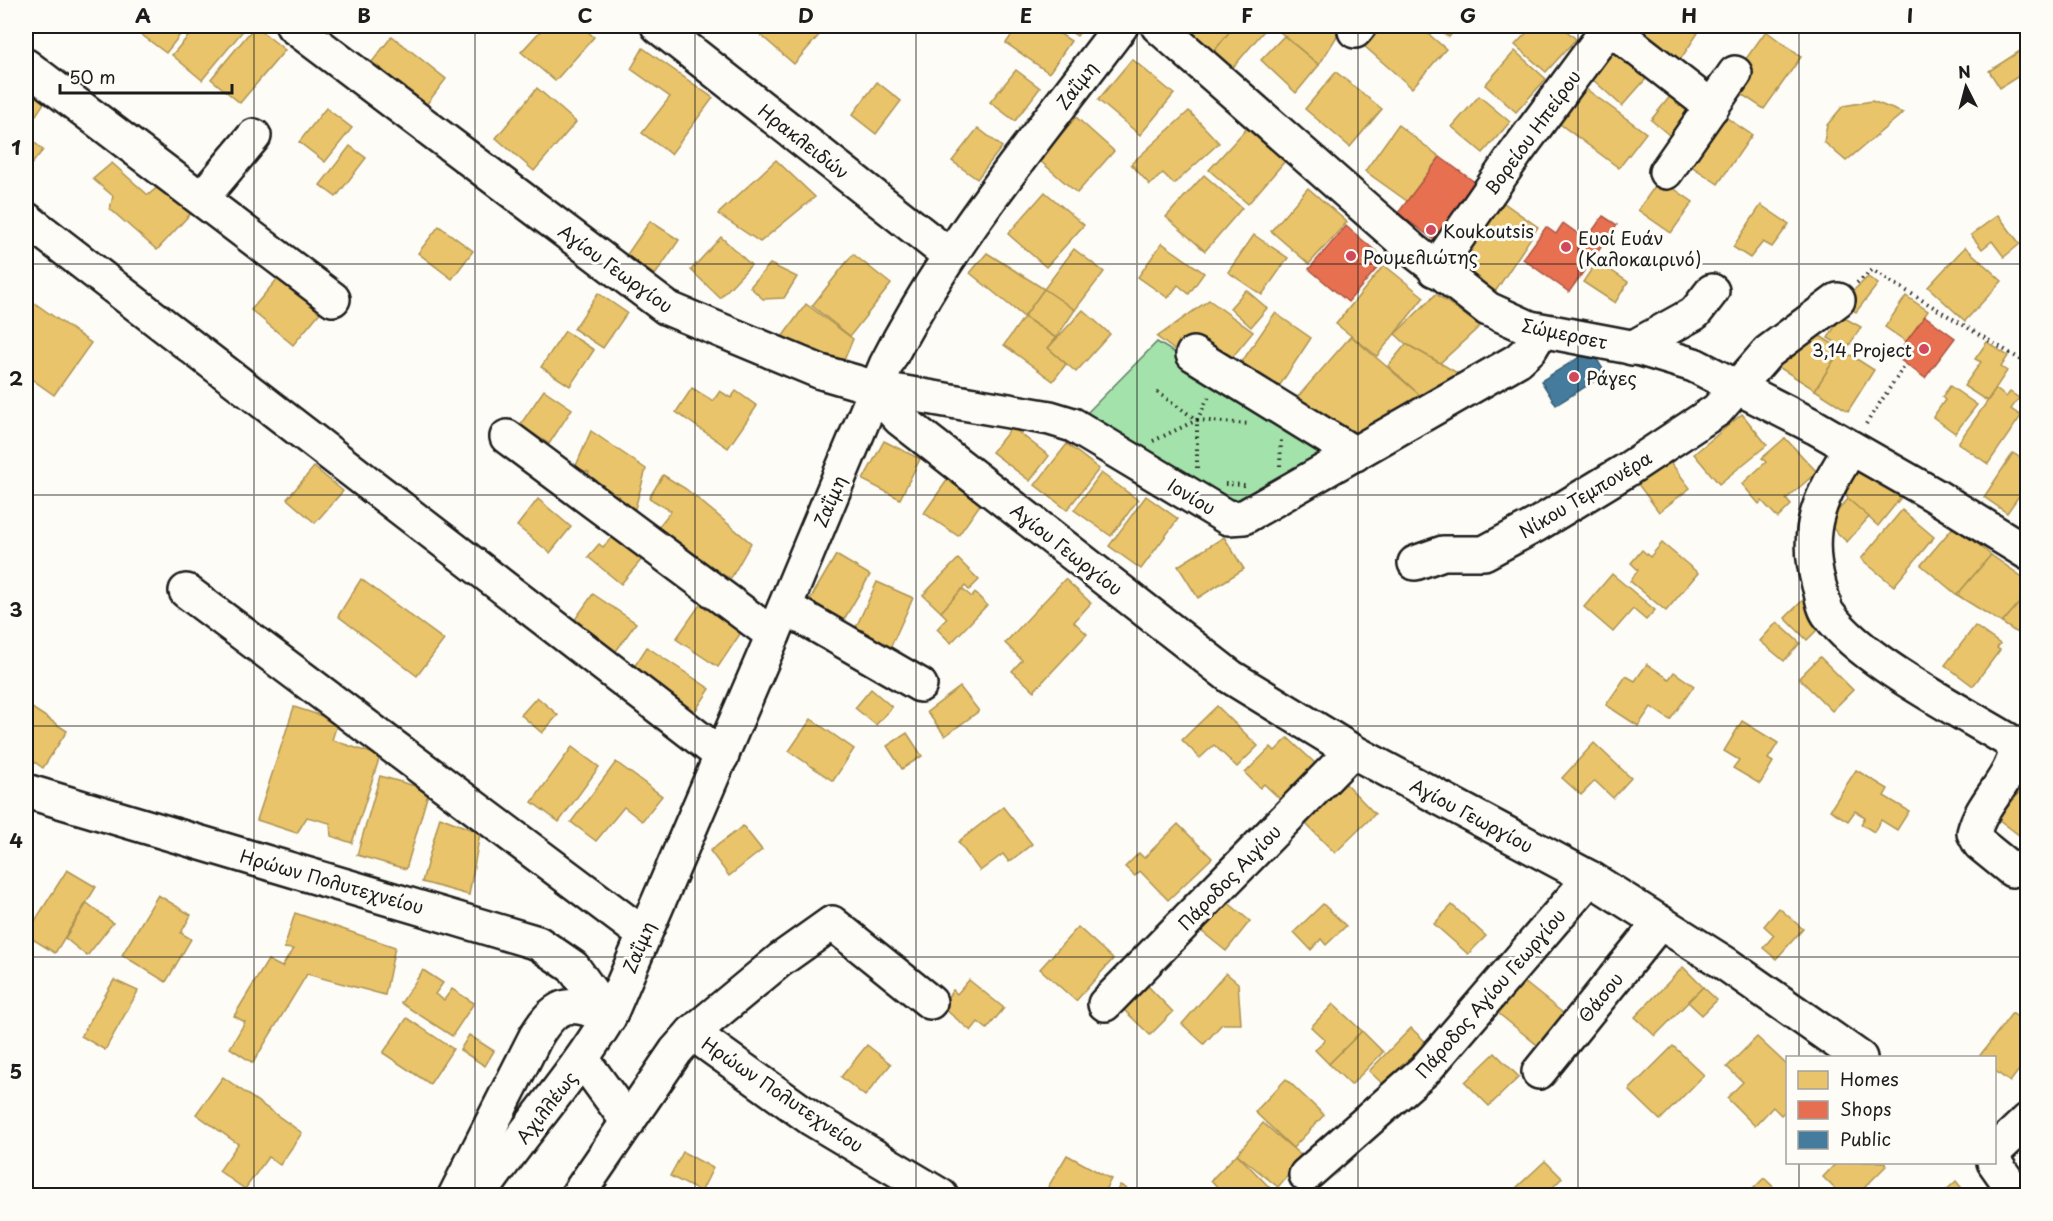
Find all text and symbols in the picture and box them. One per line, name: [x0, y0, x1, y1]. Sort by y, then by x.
text: A: [135, 0, 151, 30]
text: B: [357, 0, 371, 30]
text: C: [577, 0, 593, 30]
text: D: [798, 0, 814, 30]
text: E: [1020, 0, 1032, 30]
text: F: [1241, 0, 1253, 30]
text: G: [1460, 0, 1476, 30]
text: H: [1681, 0, 1697, 30]
text: I: [1907, 0, 1913, 30]
street label: Ζαΐμη: [1049, 55, 1103, 115]
scale bar: [60, 57, 232, 95]
north arrow: [1936, 57, 1996, 117]
text: N: [1957, 58, 1972, 84]
text: 50 m: [69, 63, 116, 90]
street label: Βορείου Ηπείρου: [1477, 64, 1587, 200]
street label: Ηρακλειδών: [753, 97, 855, 185]
text: 1: [11, 132, 21, 162]
street label: Αγίου Γεωργίου: [553, 217, 679, 319]
place label: Koukoutsis: [1443, 217, 1534, 244]
marker: Koukoutsis: [1424, 223, 1438, 237]
place label: Ευοί Ευάν (Καλοκαιρινό): [1578, 224, 1701, 272]
marker: Ευοί Ευάν (Καλοκαιρινό): [1559, 240, 1573, 254]
place label: Ρουμελιώτης: [1363, 243, 1478, 270]
marker: Ρουμελιώτης: [1344, 249, 1358, 263]
street label: Σώμερσετ: [1520, 311, 1610, 355]
place label: 3,14 Project: [1812, 336, 1912, 363]
marker: 3,14 Project: [1917, 342, 1931, 356]
text: 2: [9, 363, 23, 393]
place label: Ράγες: [1586, 364, 1637, 391]
marker: Ράγες: [1567, 370, 1581, 384]
street label: Νίκου Τεμπονέρα: [1514, 444, 1657, 544]
street label: Ζαΐμη: [806, 471, 852, 531]
street label: Ιονίου: [1163, 471, 1221, 521]
street label: Αγίου Γεωργίου: [1005, 497, 1129, 601]
text: 3: [9, 594, 23, 624]
street label: Αγίου Γεωργίου: [1406, 771, 1538, 859]
street label: Πάροδος Αιγίου: [1171, 818, 1287, 936]
text: 4: [9, 825, 23, 855]
street label: Ηρώων Πολυτεχνείου: [237, 842, 427, 920]
street label: Πάροδος Αγίου Γεωργίου: [1409, 902, 1571, 1084]
street label: Ζαΐμη: [615, 917, 661, 977]
street label: Θάσου: [1571, 966, 1629, 1028]
street label: Ηρώων Πολυτεχνείου: [697, 1030, 869, 1158]
text: 5: [10, 1056, 22, 1086]
legend: [1786, 1056, 1996, 1164]
street label: Αχιλλέως: [509, 1065, 583, 1149]
text: Homes: [1840, 1065, 1898, 1092]
text: Shops: [1840, 1095, 1891, 1122]
text: Public: [1840, 1125, 1891, 1152]

